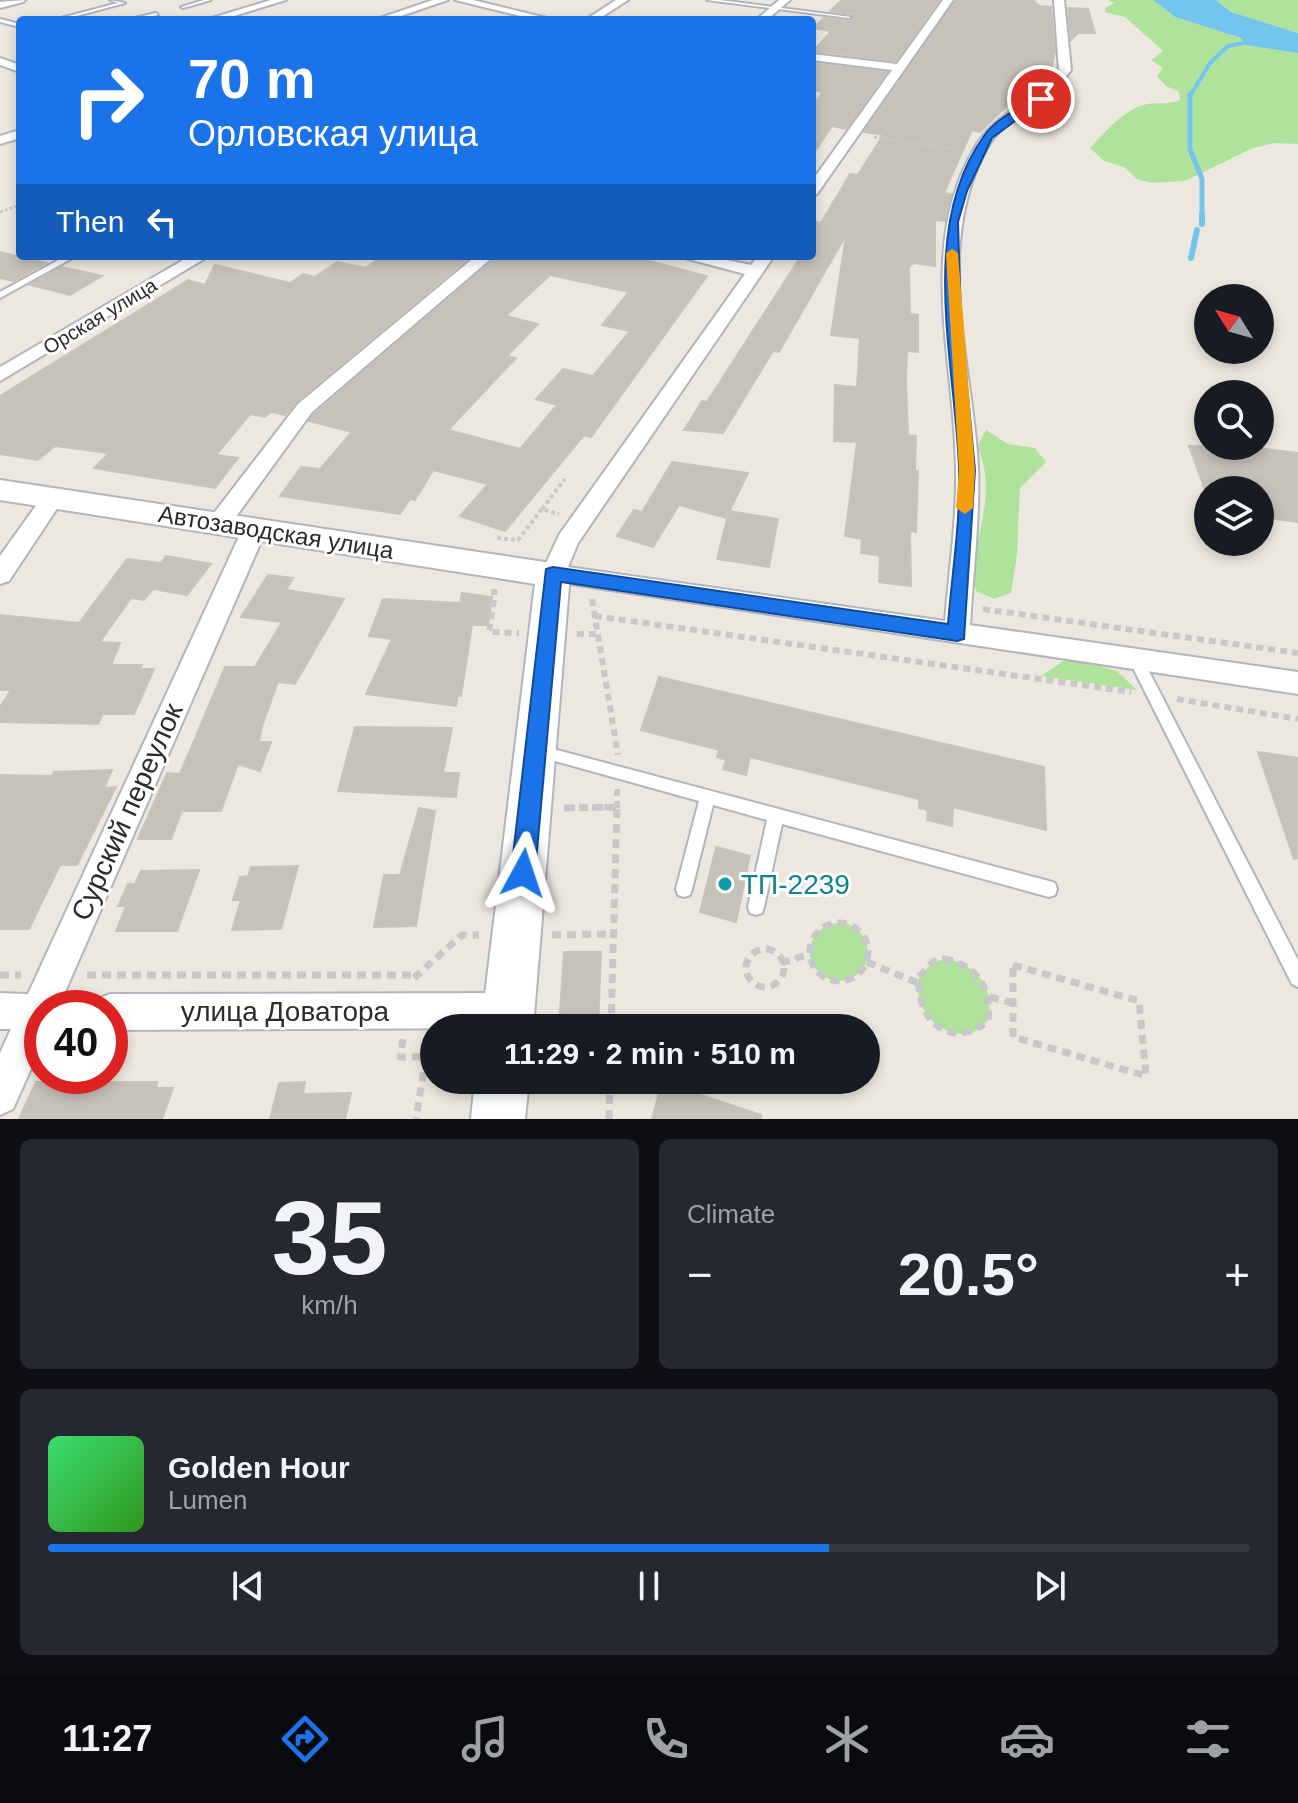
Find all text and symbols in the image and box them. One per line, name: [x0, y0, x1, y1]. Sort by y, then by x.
text: 70 m: [188, 47, 316, 110]
icon: right: [56, 48, 160, 152]
pin: [1007, 65, 1075, 133]
icon: arrive: [1019, 77, 1063, 121]
text: Орловская улица: [188, 113, 478, 154]
icon: left: [140, 200, 184, 244]
text: Then: [56, 205, 124, 238]
street label: Орская улица: [39, 273, 161, 358]
north arrow: [1194, 284, 1274, 364]
map controls: [1194, 284, 1274, 556]
button: search: [1194, 380, 1274, 460]
button: layers: [1194, 476, 1274, 556]
street label: Автозаводская улица: [156, 500, 396, 564]
street label: Сурский переулок: [65, 698, 189, 925]
position arrow: [481, 831, 565, 915]
place label: ТП-2239: [741, 869, 850, 900]
marker: ТП-2239: [716, 875, 734, 893]
speed limit sign: 40: [24, 990, 128, 1094]
street label: улица Доватора: [181, 996, 390, 1027]
text: 11:29 · 2 min · 510 m: [504, 1037, 796, 1070]
text: 35: [272, 1180, 387, 1296]
text: Climate: [687, 1199, 775, 1229]
text: 20.5°: [898, 1241, 1039, 1308]
text: −: [687, 1250, 713, 1299]
text: +: [1224, 1250, 1250, 1299]
text: km/h: [301, 1290, 358, 1320]
text: Golden Hour: [168, 1451, 350, 1484]
text: Lumen: [168, 1485, 248, 1515]
icon: previous: [226, 1564, 270, 1608]
icon: pause: [627, 1564, 671, 1608]
icon: next: [1028, 1564, 1072, 1608]
icon: directions: [277, 1711, 333, 1767]
icon: music: [457, 1711, 513, 1767]
icon: phone: [638, 1711, 694, 1767]
icon: climate: [819, 1711, 875, 1767]
icon: car: [999, 1711, 1055, 1767]
icon: filters: [1180, 1711, 1236, 1767]
text: 11:27: [62, 1718, 152, 1759]

